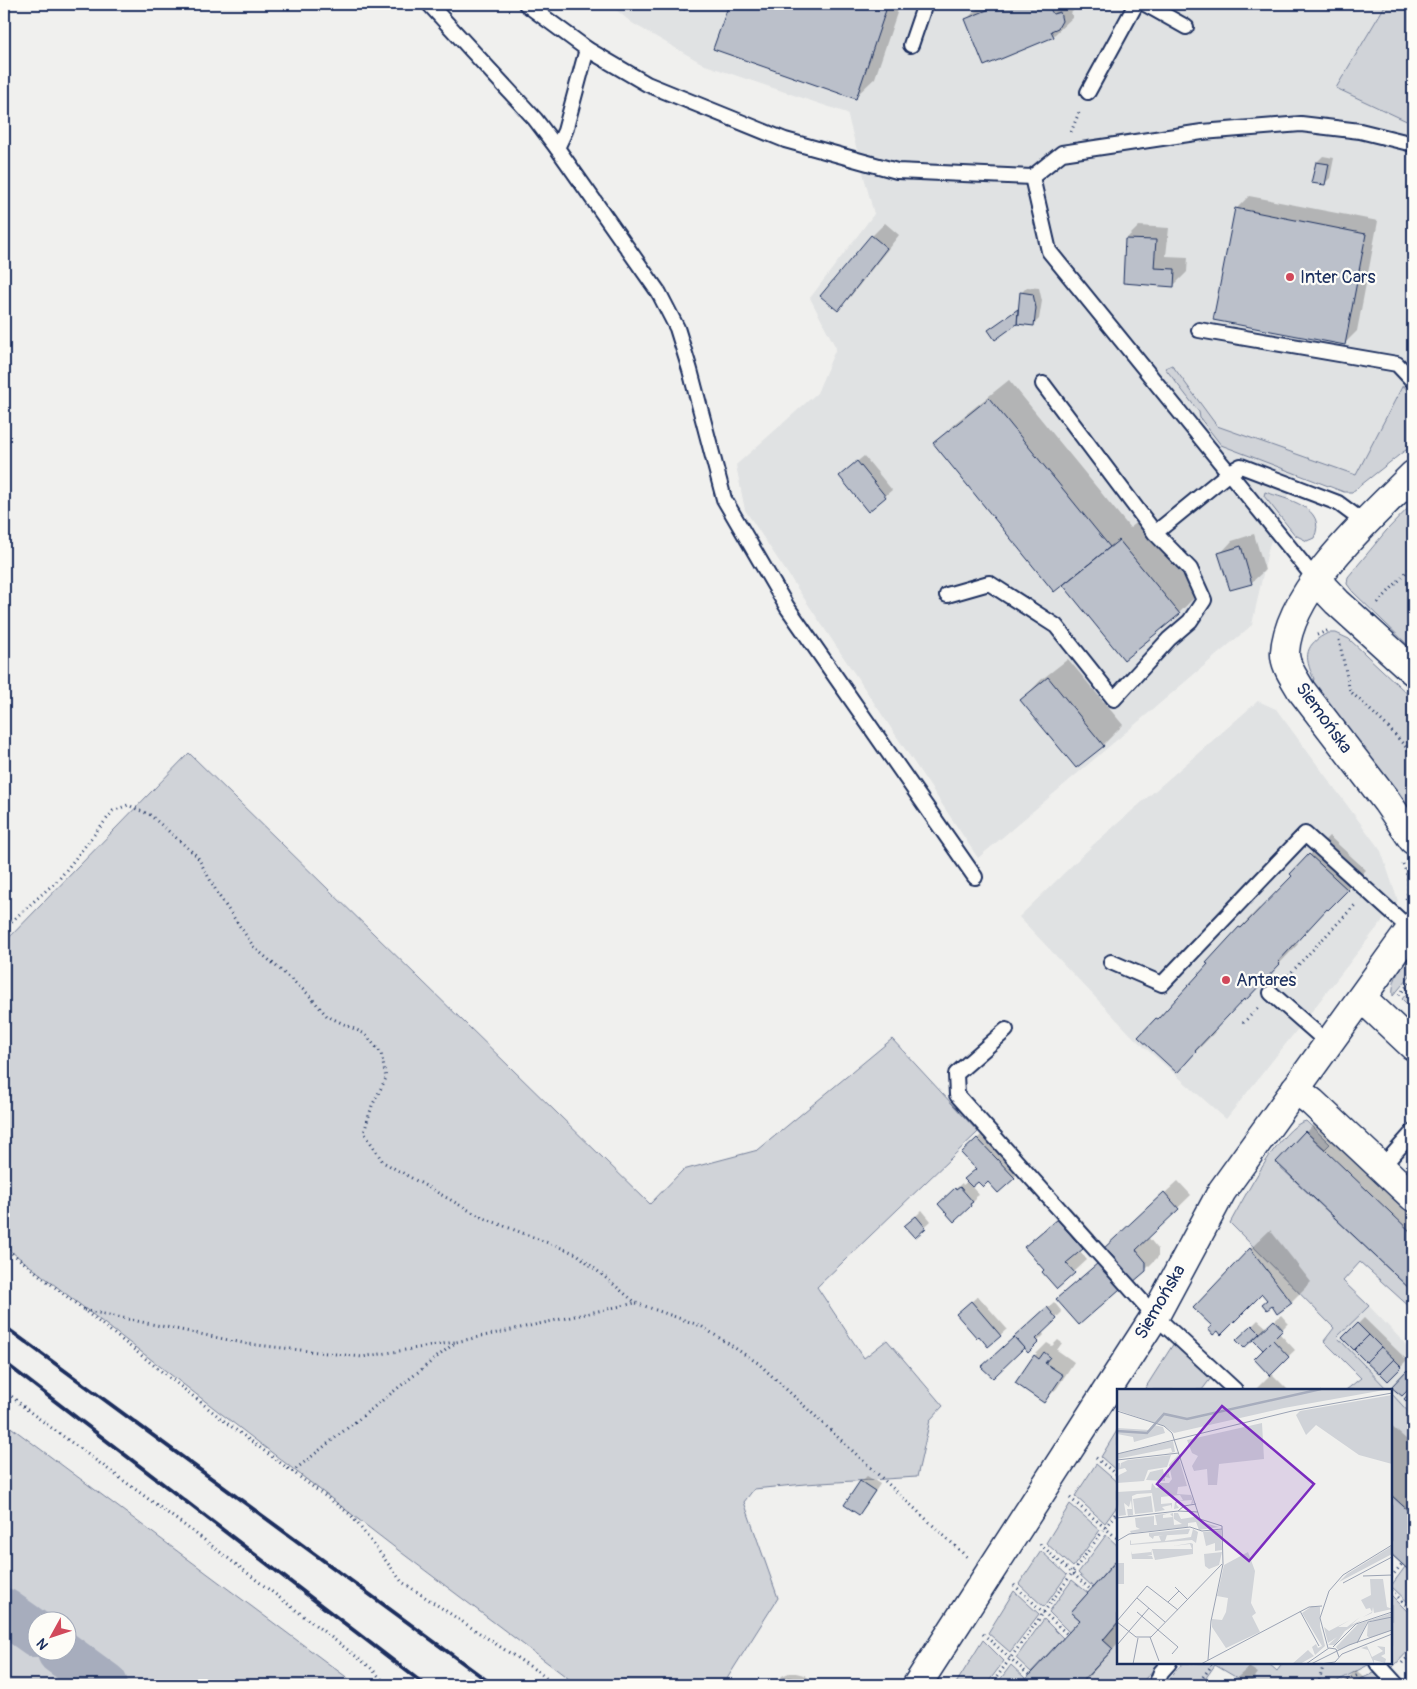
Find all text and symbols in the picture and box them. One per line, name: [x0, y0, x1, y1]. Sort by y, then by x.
place label: Inter Cars: [1300, 266, 1376, 289]
marker: Inter Cars: [1284, 271, 1296, 283]
street label: Siemońska: [1290, 678, 1358, 758]
place label: Antares: [1236, 969, 1296, 992]
marker: Antares: [1220, 974, 1232, 986]
street label: Siemońska: [1129, 1261, 1191, 1343]
inset map: [1117, 1389, 1392, 1664]
north arrow: [28, 1612, 78, 1662]
text: N: [33, 1635, 52, 1653]

